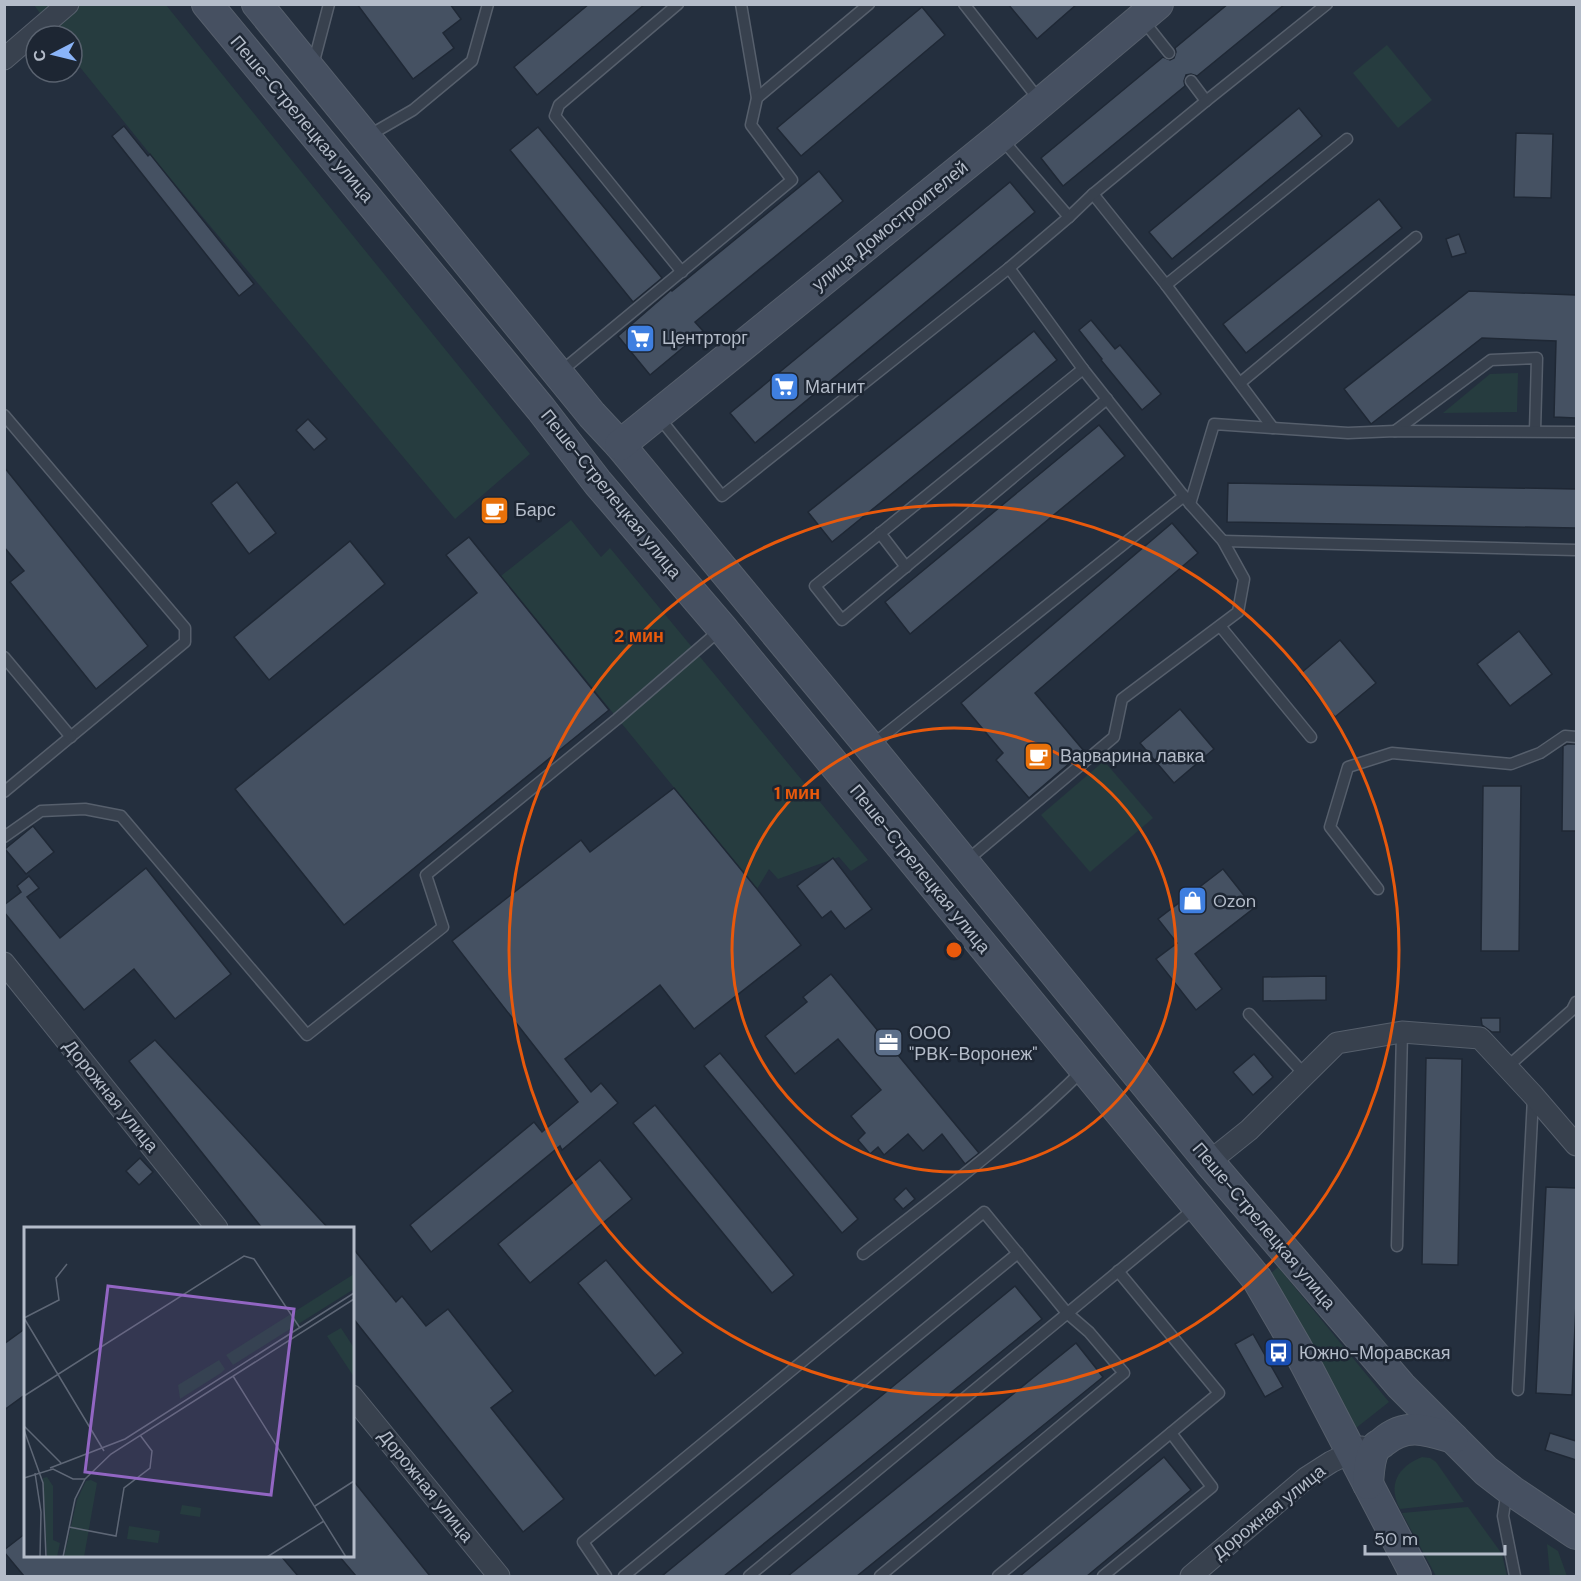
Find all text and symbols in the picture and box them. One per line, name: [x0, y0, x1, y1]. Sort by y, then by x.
north arrow: [24, 24, 84, 84]
street label: Пеше-Стрелецкая улица: [225, 30, 380, 208]
text: С: [28, 48, 51, 63]
street label: улица Домостроителей: [807, 156, 973, 296]
supermarket icon: Центрторг: [625, 322, 657, 354]
place label: Центрторг: [662, 326, 748, 350]
supermarket icon: Магнит: [768, 371, 800, 403]
place label: Магнит: [805, 375, 865, 399]
street label: Пеше-Стрелецкая улица: [535, 404, 687, 584]
cafe icon: Барс: [478, 494, 510, 526]
place label: Барс: [515, 498, 556, 522]
text: 2 мин: [614, 624, 664, 648]
cafe icon: Варварина лавка: [1023, 740, 1055, 772]
place label: Варварина лавка: [1060, 744, 1206, 768]
street label: Пеше-Стрелецкая улица: [844, 779, 996, 959]
text: 1 мин: [774, 781, 820, 805]
shop icon: Ozon: [1176, 885, 1208, 917]
place label: Ozon: [1213, 889, 1256, 913]
centre of rings: [944, 940, 964, 960]
place label: ООО "РВК-Воронеж": [909, 1021, 1038, 1066]
office icon: ООО "РВК-Воронеж": [872, 1027, 904, 1059]
street label: Дорожная улица: [58, 1035, 164, 1158]
street label: Пеше-Стрелецкая улица: [1187, 1137, 1342, 1315]
inset map: [24, 1227, 354, 1557]
bus stop icon: Южно-Моравская: [1262, 1337, 1294, 1369]
place label: Южно-Моравская: [1299, 1341, 1451, 1365]
street label: Дорожная улица: [373, 1425, 479, 1548]
street label: Дорожная улица: [1208, 1459, 1331, 1565]
scale bar: [1365, 1518, 1504, 1556]
text: 50 m: [1374, 1527, 1418, 1551]

